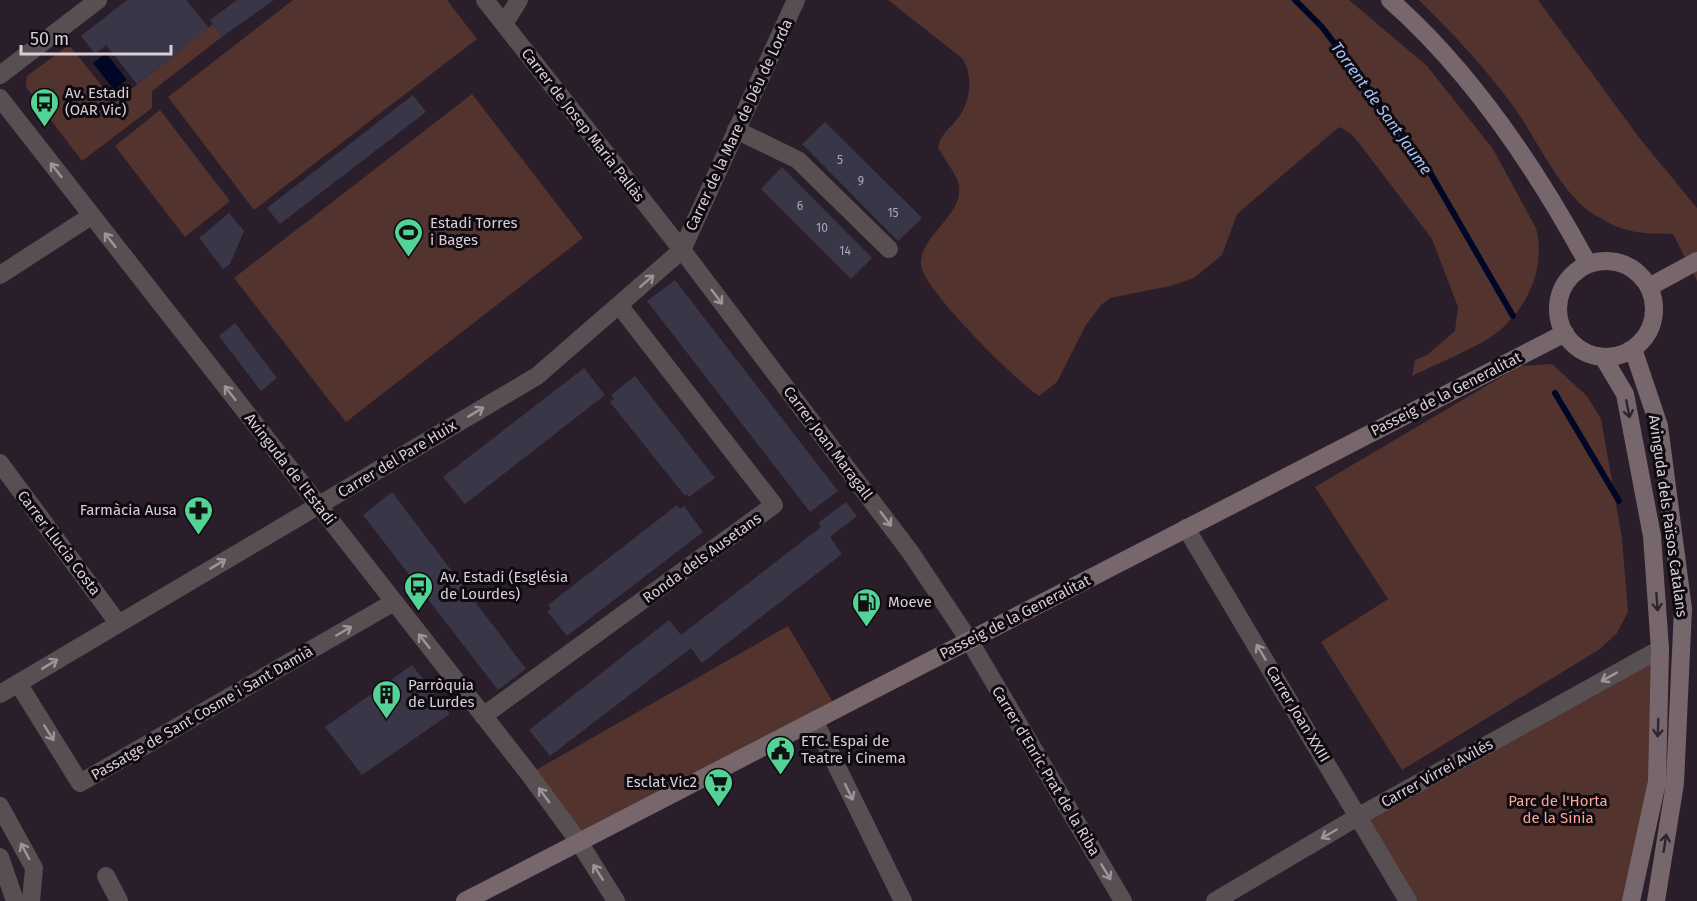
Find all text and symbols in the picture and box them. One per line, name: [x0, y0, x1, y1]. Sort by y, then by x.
street label: Carrer de la Mare de Déu de Lorda: [682, 16, 796, 234]
scale bar: [21, 18, 171, 56]
text: 50 m: [30, 28, 69, 50]
water label: Torrent de Sant Jaume: [1327, 38, 1436, 178]
street label: Carrer de Josep Maria Pallàs: [518, 45, 648, 205]
place label: Av. Estadi (OAR Vic): [65, 84, 130, 119]
bus stop icon: Av. Estadi (OAR Vic): [28, 86, 60, 128]
house number: 5: [837, 153, 843, 167]
one-way arrow: [49, 162, 62, 178]
house number: 9: [858, 174, 864, 188]
house number: 6: [797, 199, 803, 213]
house number: 15: [887, 206, 899, 220]
place label: Estadi Torres i Bages: [430, 214, 518, 249]
sports icon: Estadi Torres i Bages: [393, 216, 425, 258]
house number: 10: [816, 221, 828, 235]
one-way arrow: [103, 232, 116, 248]
house number: 14: [839, 244, 851, 258]
one-way arrow: [639, 274, 654, 288]
one-way arrow: [711, 288, 723, 304]
street label: Passeig de la Generalitat: [1368, 348, 1525, 440]
street label: Carrer Joan Maragall: [780, 383, 877, 504]
one-way arrow: [224, 385, 237, 401]
one-way arrow: [1623, 399, 1634, 418]
one-way arrow: [467, 406, 484, 418]
street label: Avinguda de l'Estadi: [241, 410, 339, 528]
street label: Avinguda dels Països Catalans: [1645, 414, 1691, 618]
street label: Carrer del Pare Huix: [335, 416, 460, 501]
street label: Carrer Llucia Costa: [14, 487, 104, 599]
pharmacy icon: Farmàcia Ausa: [182, 494, 214, 536]
place label: Farmàcia Ausa: [80, 501, 177, 519]
street label: Ronda dels Ausetans: [639, 509, 765, 607]
one-way arrow: [879, 511, 892, 527]
one-way arrow: [209, 558, 226, 570]
place label: Av. Estadi (Església de Lourdes): [440, 568, 568, 603]
bus stop icon: Av. Estadi (Església de Lourdes): [403, 570, 435, 612]
street label: Passeig de la Generalitat: [937, 571, 1094, 663]
fuel station icon: Moeve: [851, 586, 883, 628]
one-way arrow: [1652, 591, 1663, 611]
place label: Moeve: [888, 593, 932, 611]
one-way arrow: [335, 625, 352, 637]
one-way arrow: [418, 634, 431, 650]
street label: Passatge de Sant Cosme i Sant Damià: [88, 642, 316, 784]
one-way arrow: [1254, 644, 1266, 661]
one-way arrow: [41, 658, 58, 670]
street label: Carrer Joan XXIII: [1262, 663, 1334, 765]
one-way arrow: [1601, 671, 1618, 683]
place label: Parròquia de Lurdes: [408, 676, 475, 711]
building icon: Parròquia de Lurdes: [371, 678, 403, 720]
street label: Carrer d'Enric Prat de la Riba: [988, 683, 1104, 859]
one-way arrow: [1653, 718, 1664, 738]
one-way arrow: [43, 724, 55, 741]
place label: ETC. Espai de Teatre i Cinema: [801, 732, 906, 767]
public building icon: ETC. Espai de Teatre i Cinema: [764, 734, 796, 776]
street label: Carrer Virrei Avilés: [1378, 735, 1496, 811]
supermarket icon: Esclat Vic2: [702, 766, 734, 808]
place label: Esclat Vic2: [626, 773, 697, 791]
one-way arrow: [844, 782, 856, 800]
one-way arrow: [538, 787, 551, 803]
park label: Parc de l'Horta de la Sínia: [1508, 792, 1608, 827]
one-way arrow: [1321, 828, 1338, 840]
one-way arrow: [1660, 834, 1671, 854]
one-way arrow: [19, 843, 30, 861]
one-way arrow: [591, 863, 604, 880]
one-way arrow: [1100, 863, 1112, 880]

